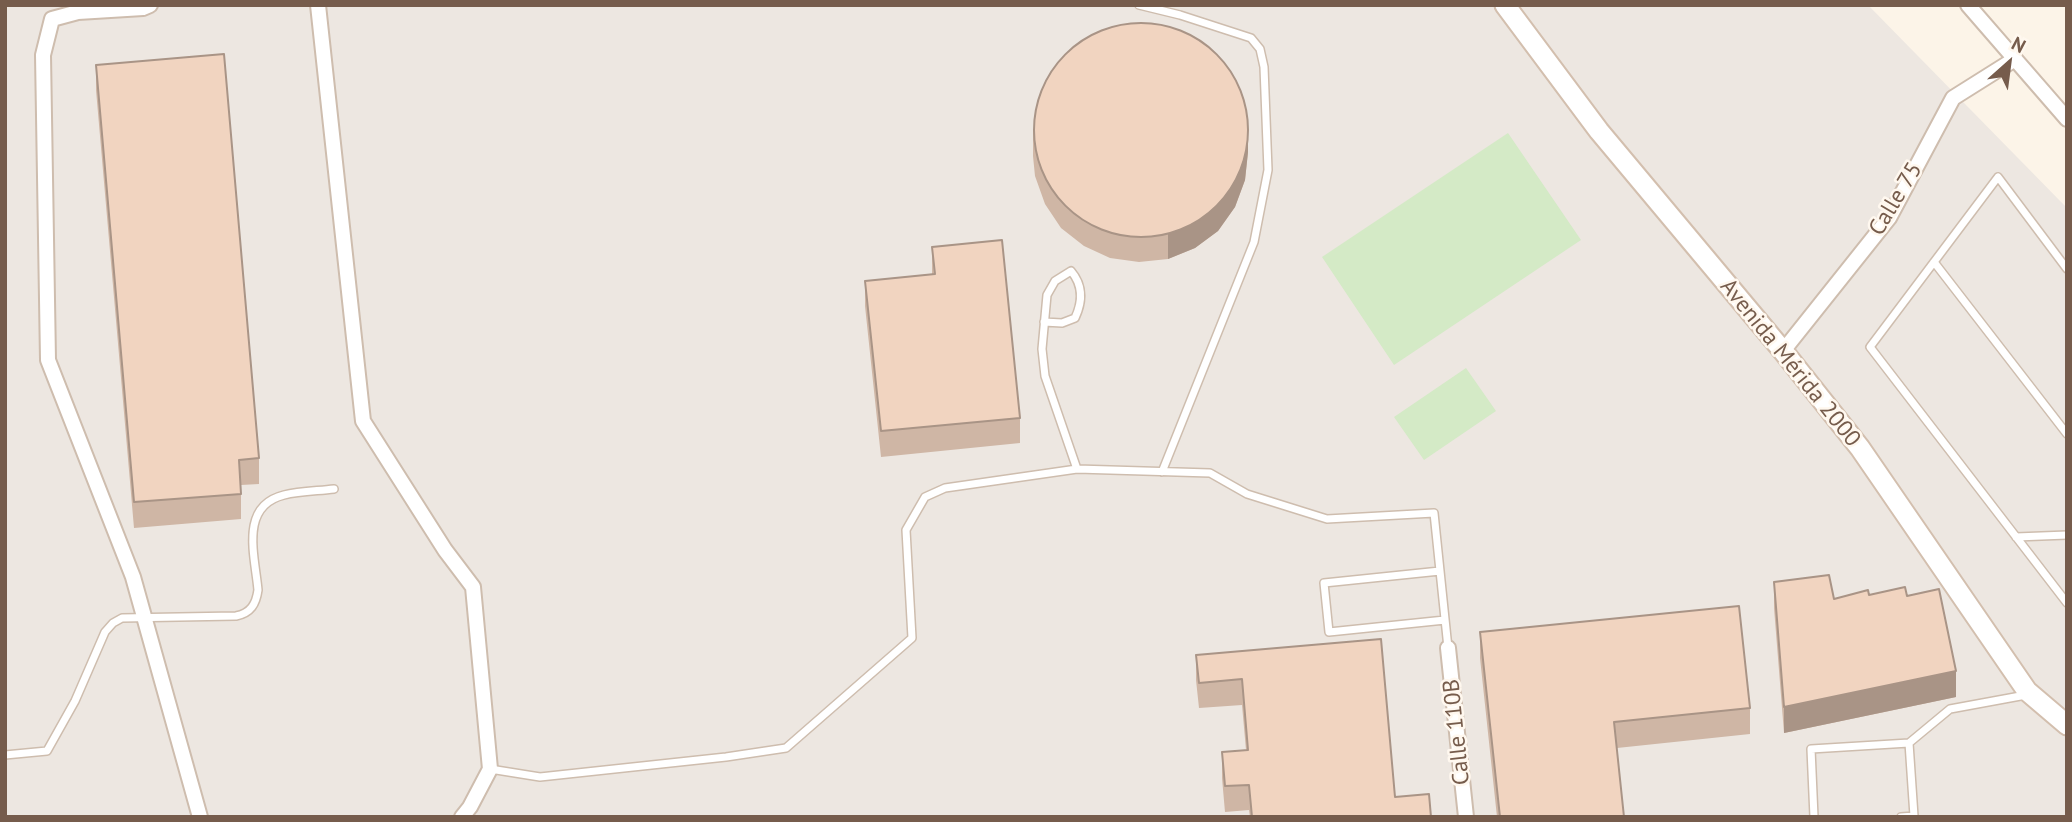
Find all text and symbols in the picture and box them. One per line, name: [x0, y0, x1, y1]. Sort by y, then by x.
north arrow: [1974, 28, 2044, 98]
text: N: [2008, 31, 2030, 58]
street label: Calle 75: [1863, 157, 1929, 241]
street label: Avenida Mérida 2000: [1714, 274, 1866, 452]
street label: Calle 110B: [1438, 678, 1476, 786]

